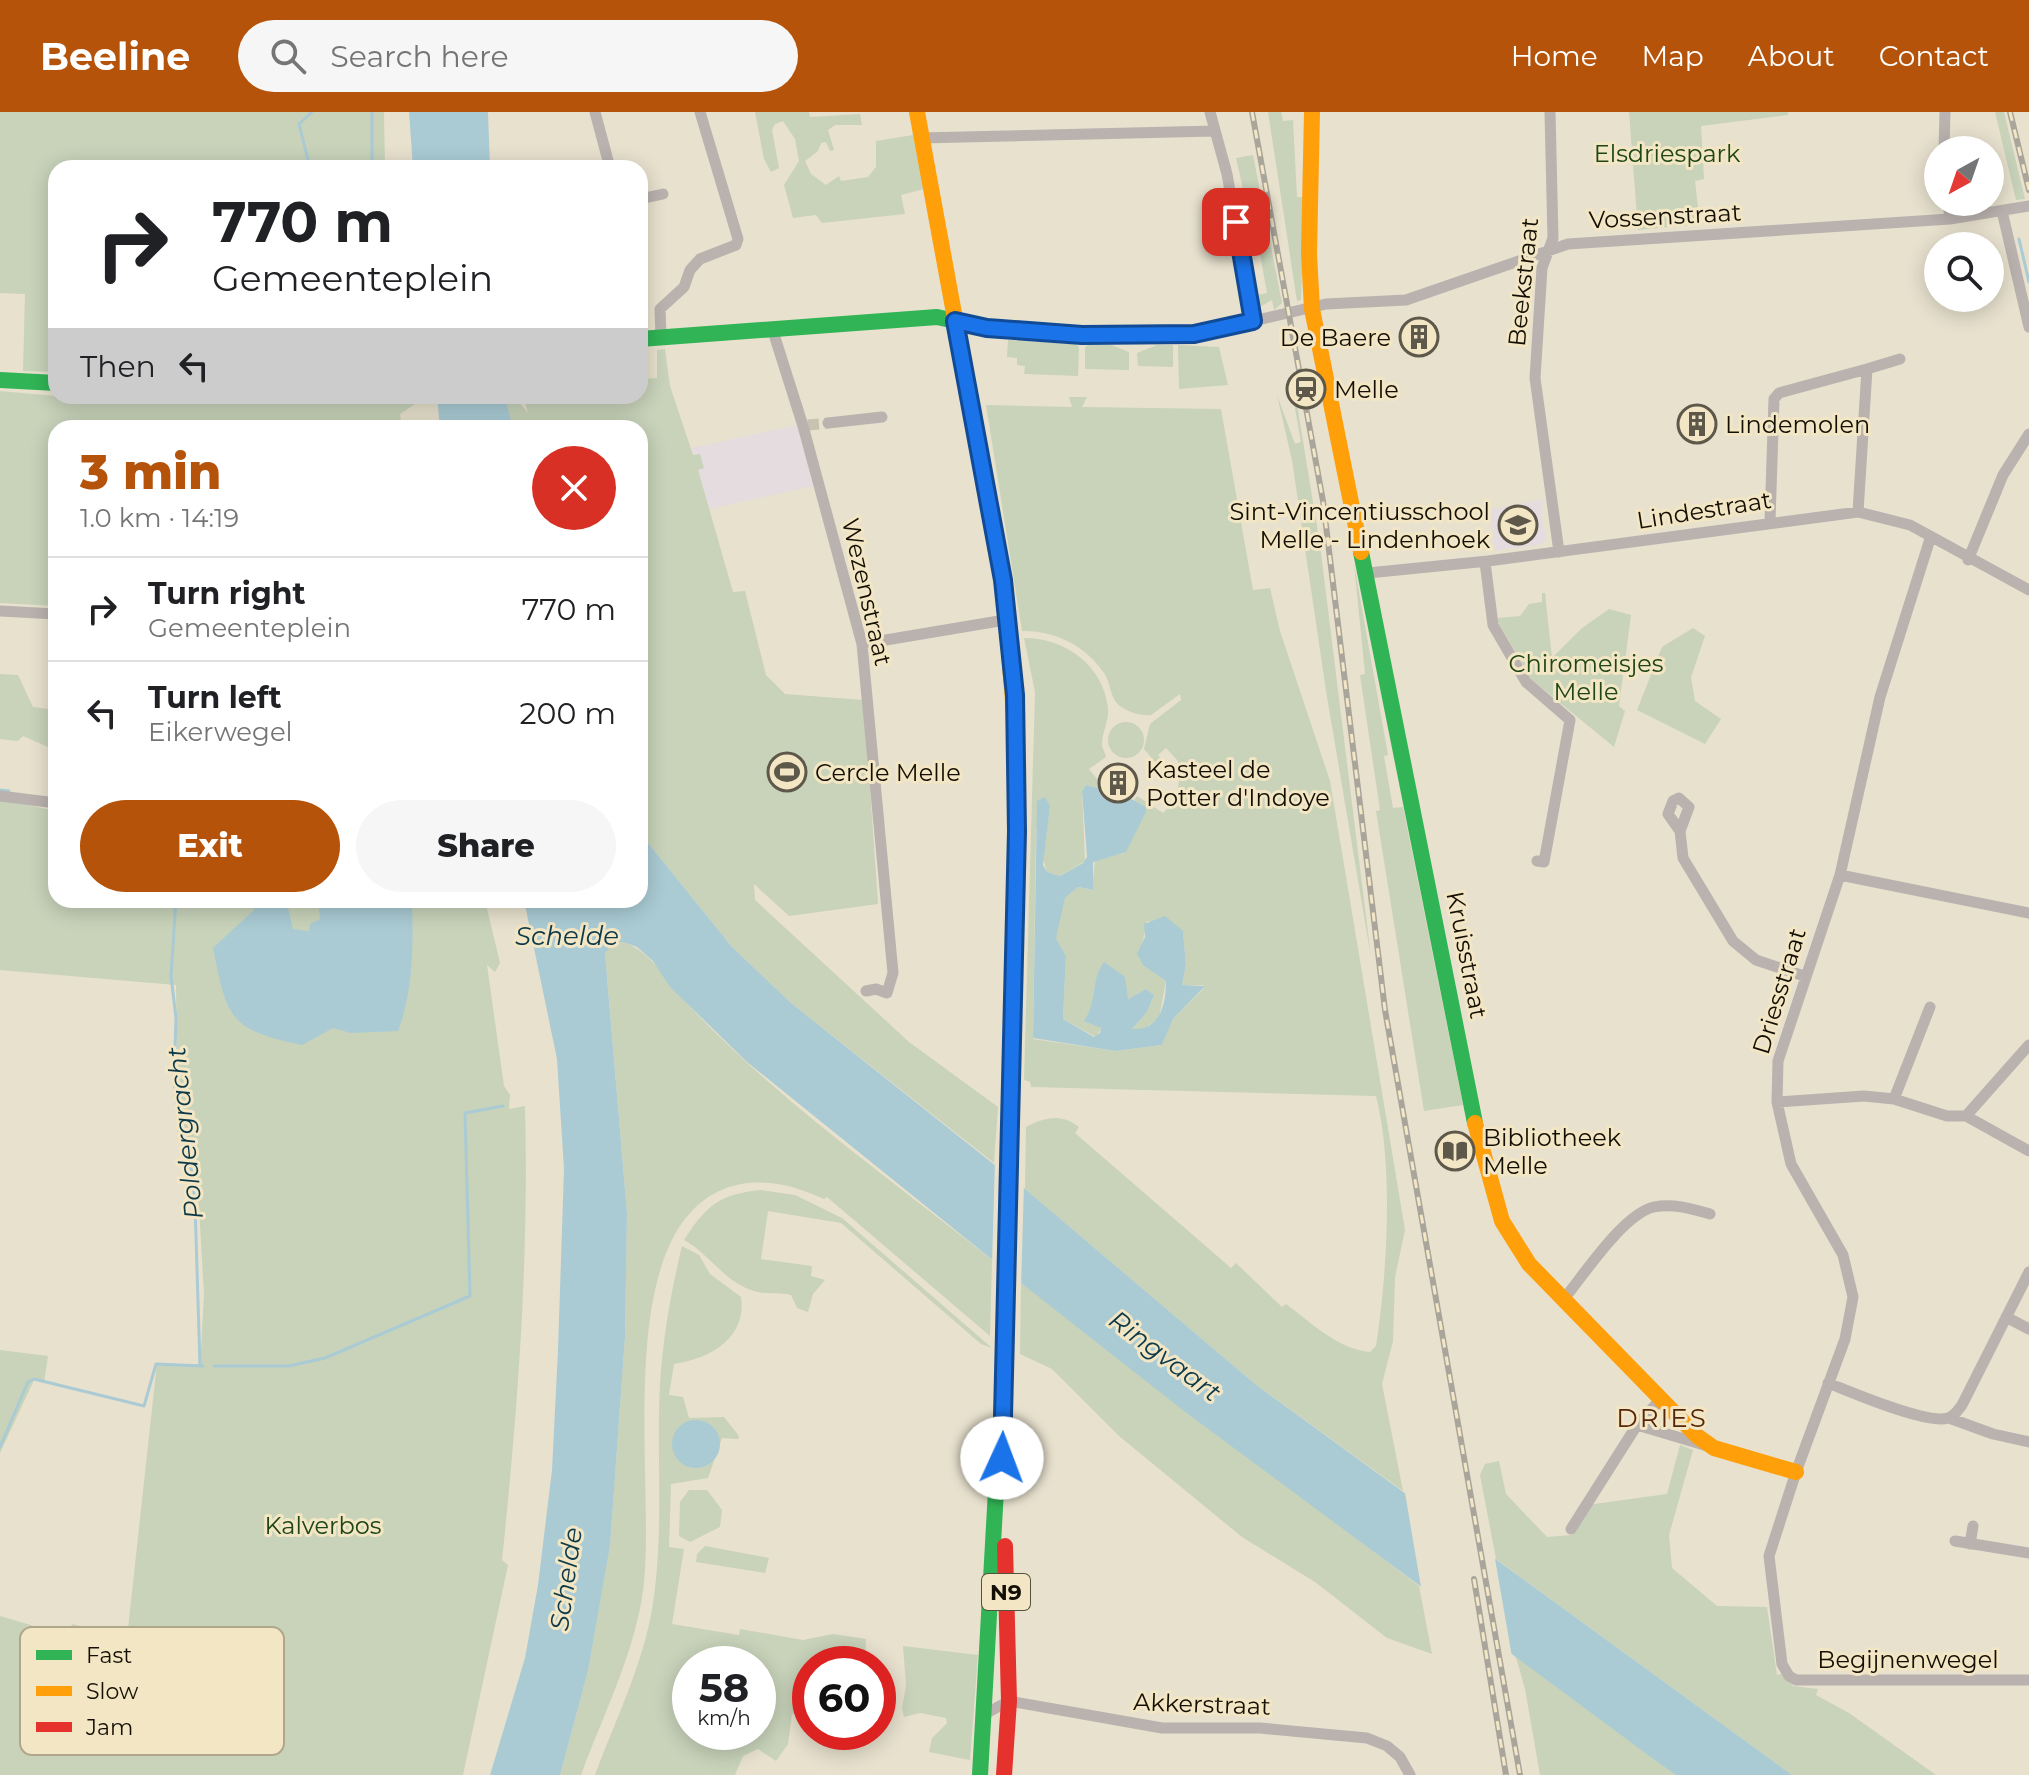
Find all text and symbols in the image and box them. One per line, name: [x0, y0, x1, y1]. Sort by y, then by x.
search box: [238, 20, 798, 92]
text: Beeline: [40, 33, 190, 80]
icon: search: [266, 34, 310, 78]
text: Search here: [330, 38, 509, 75]
text: Home: [1511, 39, 1598, 73]
text: Map: [1642, 39, 1704, 73]
text: About: [1748, 39, 1835, 73]
text: Contact: [1879, 39, 1989, 73]
north arrow: [1924, 136, 2004, 216]
map controls: [1924, 136, 2004, 312]
park label: Elsdriespark: [1594, 139, 1741, 168]
text: 770 m: [212, 188, 393, 256]
pin: [1202, 188, 1270, 256]
icon: right: [80, 192, 184, 296]
street label: Vossenstraat: [1588, 198, 1742, 234]
icon: arrive: [1214, 200, 1258, 244]
street label: Beekstraat: [1502, 216, 1544, 348]
button: search: [1924, 232, 2004, 312]
text: Gemeenteplein: [212, 256, 493, 300]
building icon: De Baere: [1398, 316, 1440, 358]
place label: De Baere: [1280, 323, 1391, 352]
icon: left: [172, 344, 216, 388]
text: Then: [80, 348, 156, 385]
station icon: Melle: [1285, 368, 1327, 410]
place label: Melle: [1334, 375, 1399, 404]
building icon: Lindemolen: [1676, 403, 1718, 445]
place label: Lindemolen: [1725, 410, 1870, 439]
text: 3 min: [80, 443, 222, 501]
button: close: [532, 446, 616, 530]
street label: Lindestraat: [1635, 485, 1774, 535]
place label: Sint-Vincentiusschool Melle - Lindenhoek: [1230, 497, 1491, 554]
text: 1.0 km · 14:19: [80, 502, 239, 534]
school or university icon: Sint-Vincentiusschool Melle - Lindenhoek: [1497, 504, 1539, 546]
street label: Wezenstraat: [836, 515, 898, 669]
text: Turn right: [148, 575, 305, 612]
icon: right: [80, 587, 124, 631]
text: 770 m: [522, 591, 616, 628]
text: Gemeenteplein: [148, 612, 351, 644]
park label: Chiromeisjes Melle: [1509, 649, 1663, 706]
text: Turn left: [148, 679, 281, 716]
icon: left: [80, 691, 124, 735]
text: 200 m: [520, 695, 616, 732]
text: Eikerwegel: [148, 716, 293, 748]
sports icon: Cercle Melle: [766, 751, 808, 793]
place label: Kasteel de Potter d'Indoye: [1146, 755, 1330, 812]
place label: Cercle Melle: [815, 758, 961, 787]
building icon: Kasteel de Potter d'Indoye: [1097, 762, 1139, 804]
button: Exit: [80, 800, 340, 892]
button: Share: [356, 800, 616, 892]
street label: Kruisstraat: [1440, 889, 1494, 1021]
water label: Schelde: [515, 920, 619, 952]
street label: Driesstraat: [1746, 924, 1812, 1057]
water label: Poldergracht: [160, 1045, 210, 1221]
place label: Bibliotheek Melle: [1483, 1123, 1622, 1180]
library icon: Bibliotheek Melle: [1434, 1130, 1476, 1172]
water label: Ringvaart: [1103, 1304, 1227, 1409]
district label: DRIES: [1616, 1402, 1708, 1434]
position arrow: [960, 1416, 1044, 1500]
park label: Kalverbos: [265, 1511, 381, 1540]
water label: Schelde: [543, 1525, 589, 1633]
road number: N9: [982, 1574, 1030, 1610]
legend: [20, 1627, 284, 1755]
text: Fast: [86, 1642, 132, 1669]
street label: Begijnenwegel: [1817, 1645, 1999, 1674]
speed limit sign: 60: [792, 1646, 896, 1750]
text: 58: [699, 1663, 749, 1712]
text: Slow: [86, 1678, 139, 1705]
street label: Akkerstraat: [1133, 1687, 1272, 1721]
text: km/h: [697, 1706, 751, 1730]
text: Jam: [85, 1714, 133, 1741]

